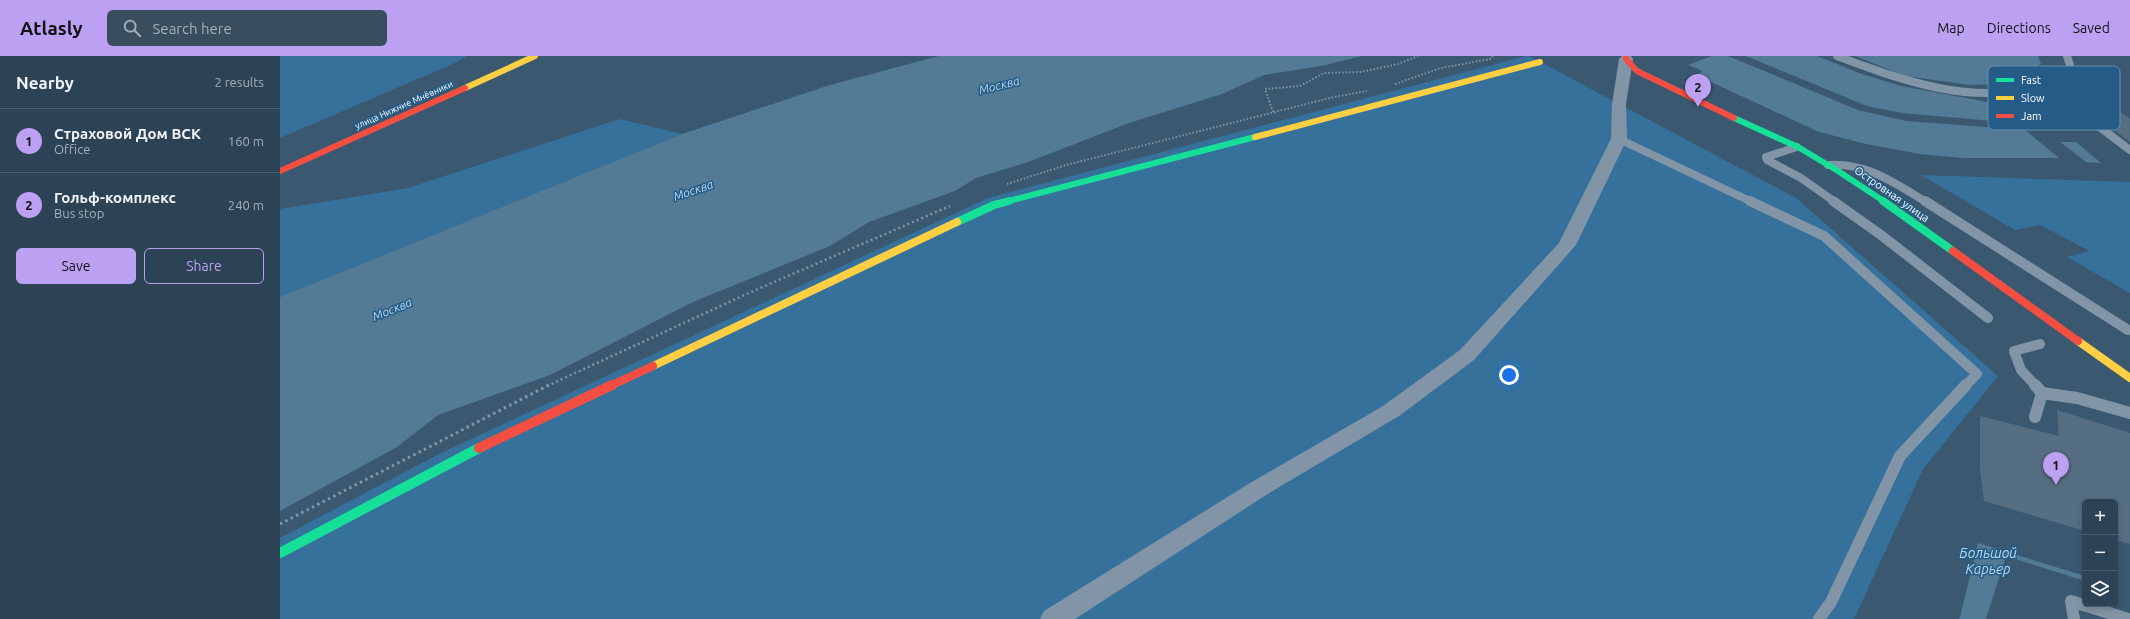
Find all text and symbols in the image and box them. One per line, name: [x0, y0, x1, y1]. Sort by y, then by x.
search box: [107, 10, 387, 46]
text: Atlasly: [20, 17, 83, 39]
icon: search: [121, 17, 143, 39]
text: Search here: [153, 20, 232, 37]
text: Map: [1937, 20, 1965, 36]
text: Directions: [1987, 20, 2051, 36]
text: Saved: [2073, 20, 2110, 36]
legend: [1988, 66, 2120, 130]
text: Nearby: [16, 73, 74, 92]
water label: Москва: [977, 74, 1021, 96]
pin: 2: [1685, 74, 1711, 107]
text: Fast: [2021, 74, 2042, 86]
text: 2 results: [214, 75, 264, 89]
street label: улица Нижние Мнёвники: [353, 79, 455, 131]
text: Slow: [2021, 92, 2045, 104]
text: Jam: [2021, 110, 2042, 122]
text: Страховой Дом ВСК: [54, 125, 201, 142]
text: 1: [25, 134, 33, 148]
text: 160 m: [228, 134, 264, 148]
text: Office: [54, 142, 90, 156]
street label: Островная улица: [1852, 164, 1932, 224]
water label: Москва: [671, 177, 715, 203]
text: Гольф-комплекс: [54, 189, 176, 206]
text: 2: [25, 198, 33, 212]
text: 240 m: [228, 198, 264, 212]
text: Bus stop: [54, 206, 104, 220]
button: Save: [16, 248, 136, 284]
button: Share: [144, 248, 264, 284]
water label: Москва: [370, 295, 414, 323]
your location: [1499, 365, 1519, 385]
pin: 1: [2043, 452, 2069, 485]
map controls: [2082, 499, 2118, 607]
button: +: [2082, 499, 2118, 535]
button: −: [2082, 535, 2118, 571]
water label: Большой Карьер: [1959, 545, 2017, 577]
button: layers: [2082, 571, 2118, 607]

